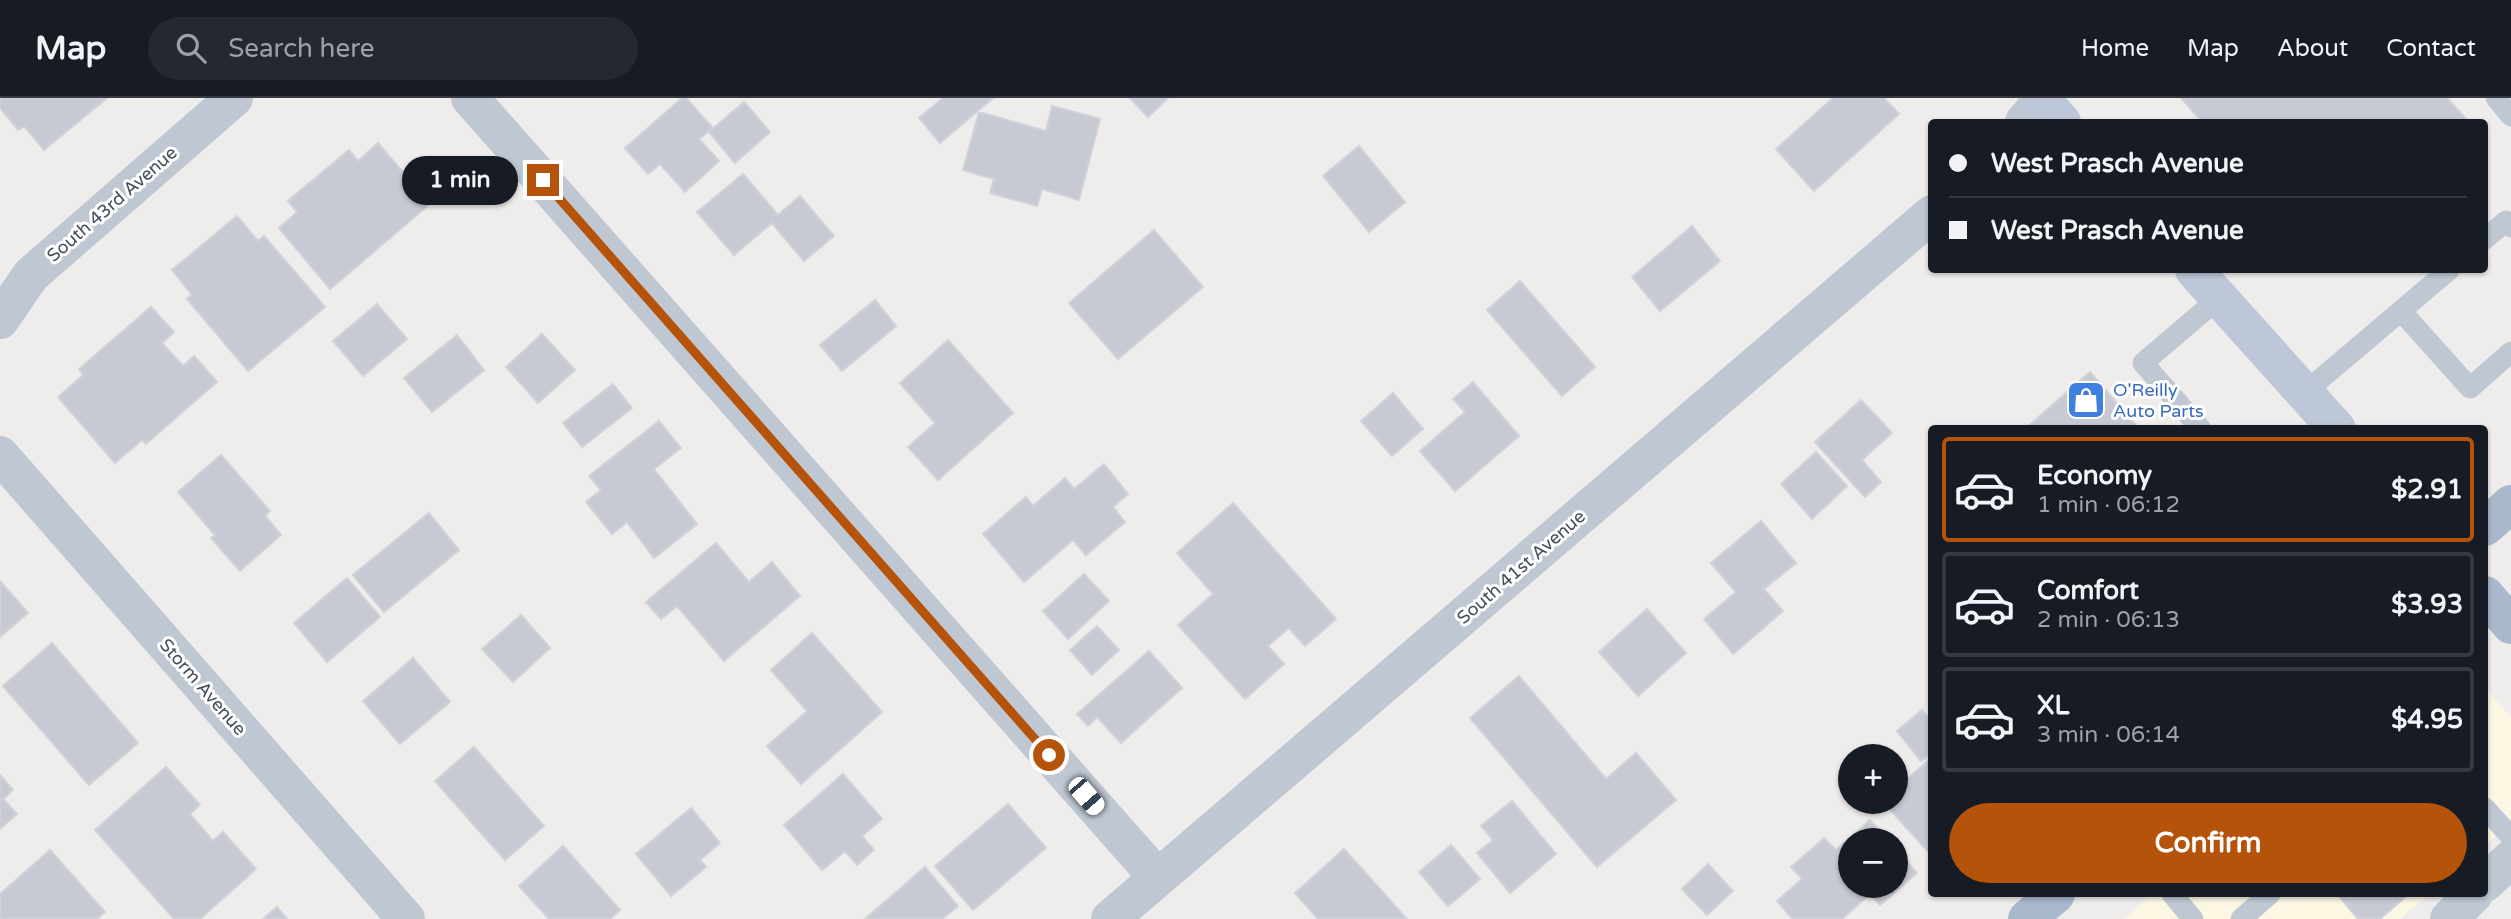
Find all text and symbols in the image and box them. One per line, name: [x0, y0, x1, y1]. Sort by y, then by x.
search box: [148, 17, 638, 80]
text: Map: [35, 29, 106, 68]
icon: search: [172, 29, 210, 67]
text: Search here: [228, 33, 374, 64]
text: Home: [2081, 34, 2149, 63]
text: Map: [2187, 34, 2239, 63]
text: About: [2277, 34, 2348, 63]
text: Contact: [2386, 34, 2476, 63]
street label: South 43rd Avenue: [42, 142, 182, 266]
text: West Prasch Avenue: [1991, 148, 2244, 179]
callout: 1 min: [403, 155, 518, 204]
route end: [527, 164, 559, 196]
text: 1 min: [429, 166, 491, 194]
text: West Prasch Avenue: [1991, 215, 2244, 246]
shop icon: O'Reilly Auto Parts: [2065, 379, 2107, 421]
place label: O'Reilly Auto Parts: [2113, 379, 2204, 422]
icon: car: [1953, 458, 2016, 521]
text: Economy: [2037, 460, 2152, 491]
text: $2.91: [2391, 474, 2463, 505]
text: 1 min · 06:12: [2037, 491, 2180, 519]
street label: South 41st Avenue: [1452, 505, 1590, 629]
icon: car: [1953, 573, 2016, 636]
text: Comfort: [2037, 575, 2139, 606]
text: $3.93: [2391, 589, 2463, 620]
text: 2 min · 06:13: [2037, 606, 2180, 634]
street label: Storm Avenue: [155, 634, 251, 740]
icon: car: [1953, 688, 2016, 751]
text: XL: [2037, 690, 2069, 721]
text: $4.95: [2391, 704, 2463, 735]
text: 3 min · 06:14: [2037, 721, 2180, 749]
route start: [1033, 739, 1065, 771]
map controls: [1838, 744, 1908, 898]
button: +: [1838, 744, 1908, 814]
car: [1065, 773, 1108, 819]
button: Confirm: [1949, 803, 2467, 883]
button: −: [1838, 828, 1908, 898]

